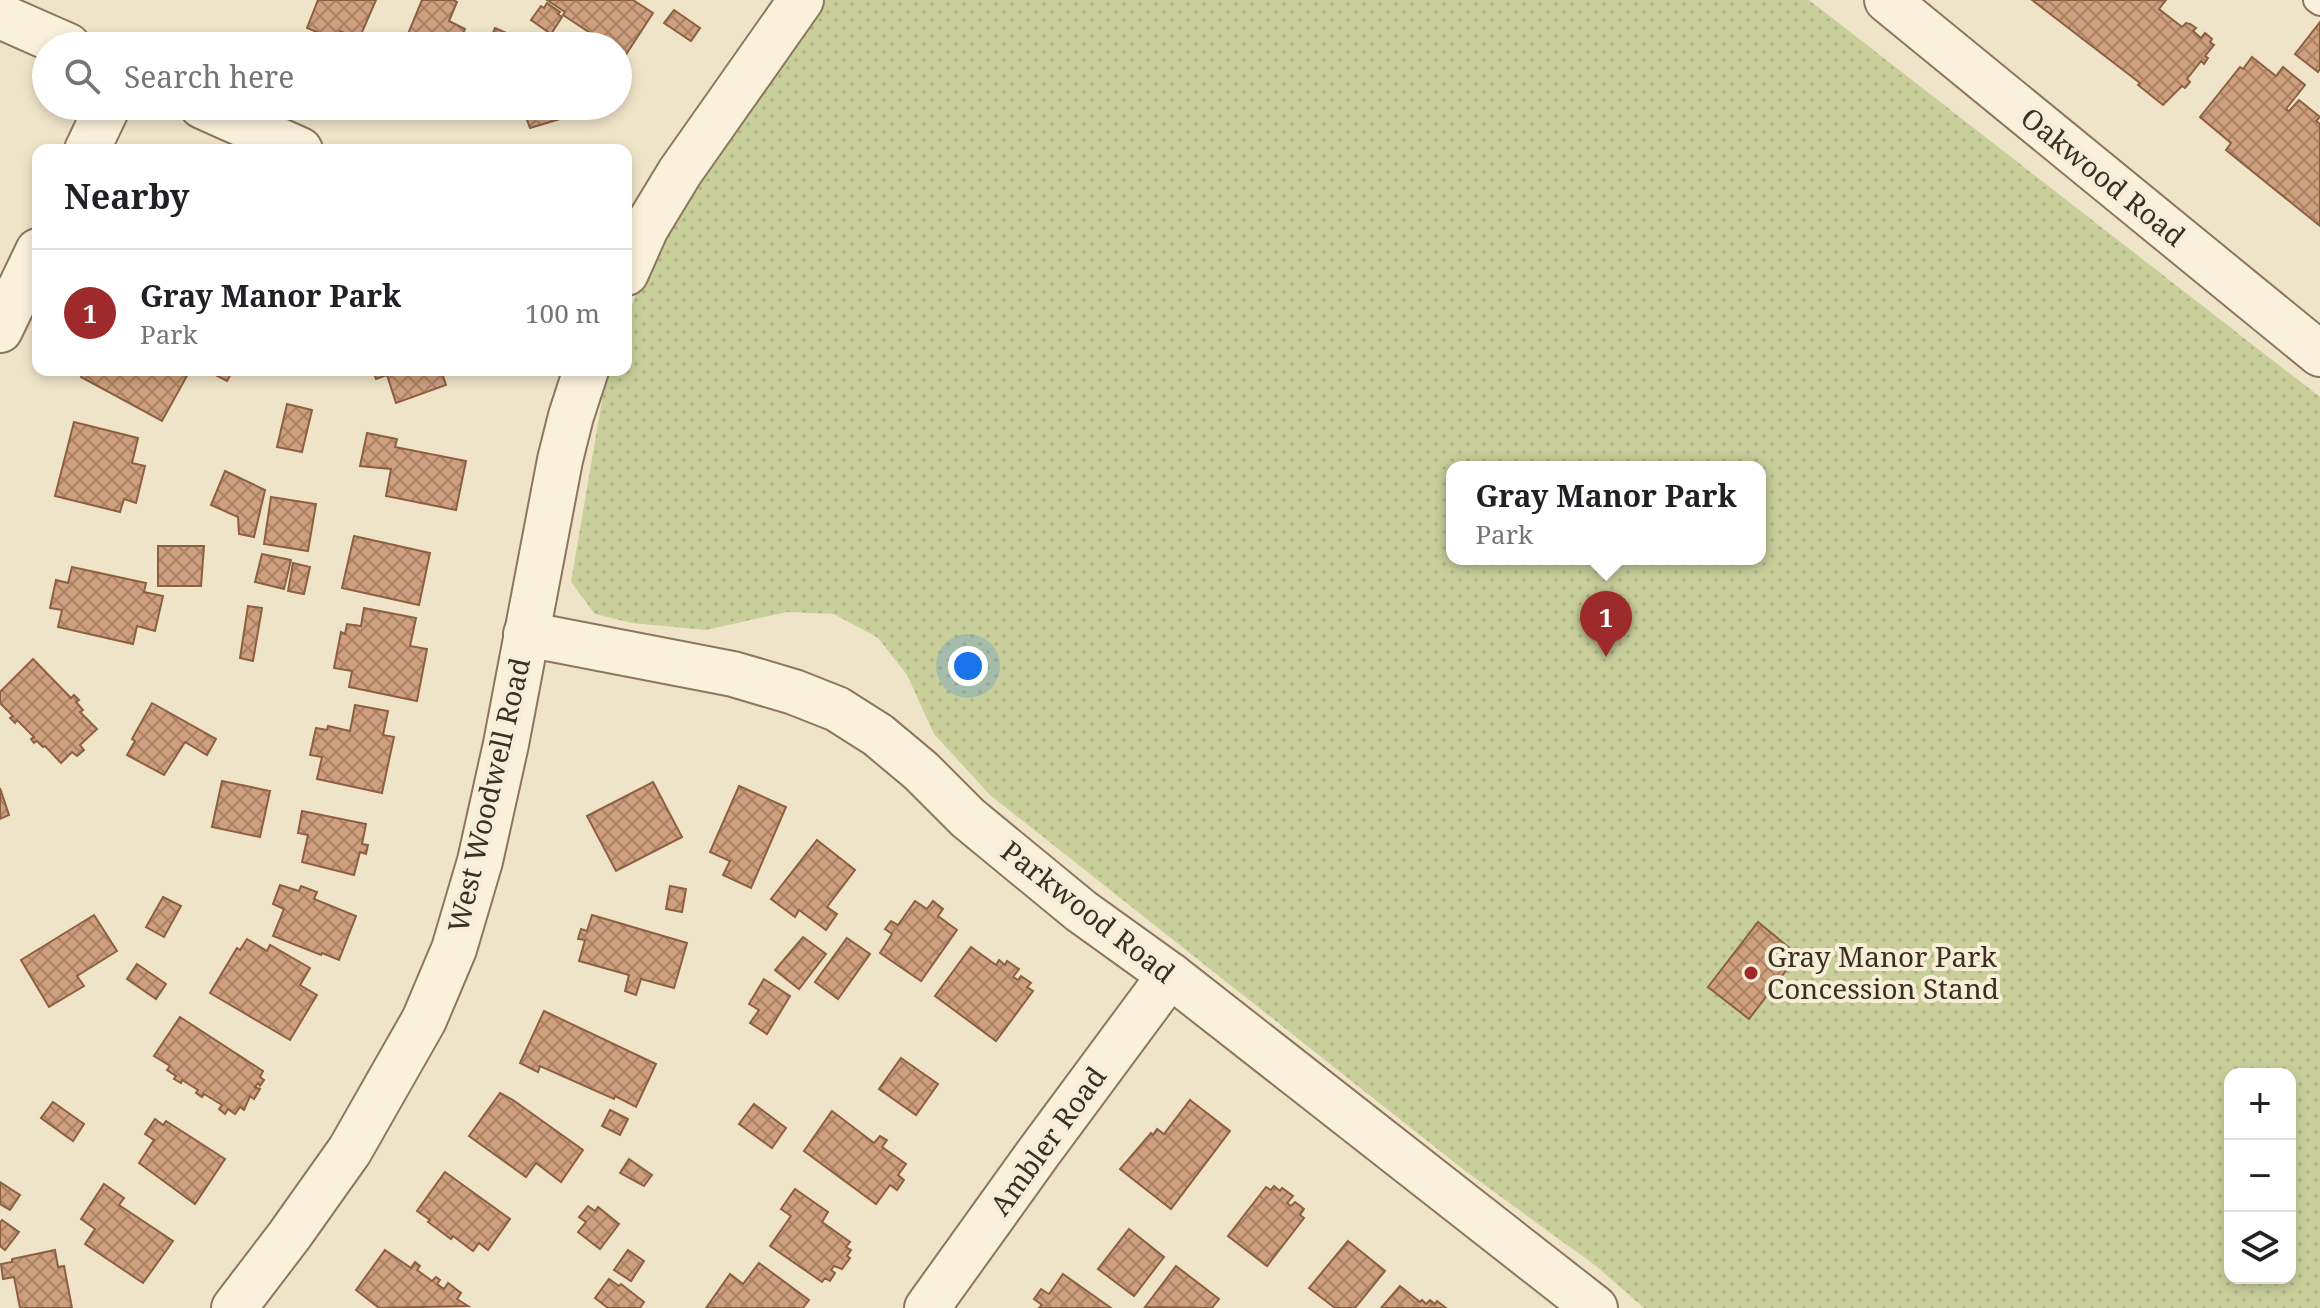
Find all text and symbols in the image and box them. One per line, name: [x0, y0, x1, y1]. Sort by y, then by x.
search box: [32, 32, 632, 120]
icon: search: [60, 54, 104, 98]
text: Search here: [124, 56, 294, 97]
street label: Oakwood Road: [2013, 98, 2194, 254]
text: Nearby: [64, 173, 190, 219]
text: Gray Manor Park: [140, 275, 401, 316]
text: 1: [83, 295, 97, 331]
text: 100 m: [525, 295, 600, 331]
text: Park: [140, 316, 198, 352]
popup: [1446, 461, 1766, 565]
text: Gray Manor Park: [1475, 475, 1737, 516]
text: Park: [1475, 516, 1533, 552]
pin: 1: [1580, 591, 1632, 657]
your location: [948, 646, 988, 686]
street label: West Woodwell Road: [438, 654, 538, 936]
street label: Parkwood Road: [994, 831, 1183, 991]
place label: Gray Manor Park Concession Stand: [1767, 937, 1999, 1007]
marker: Gray Manor Park Concession Stand: [1742, 964, 1760, 982]
street label: Ambler Road: [980, 1058, 1114, 1222]
map controls: [2224, 1068, 2296, 1284]
button: +: [2224, 1068, 2296, 1140]
button: −: [2224, 1140, 2296, 1212]
button: layers: [2224, 1212, 2296, 1284]

